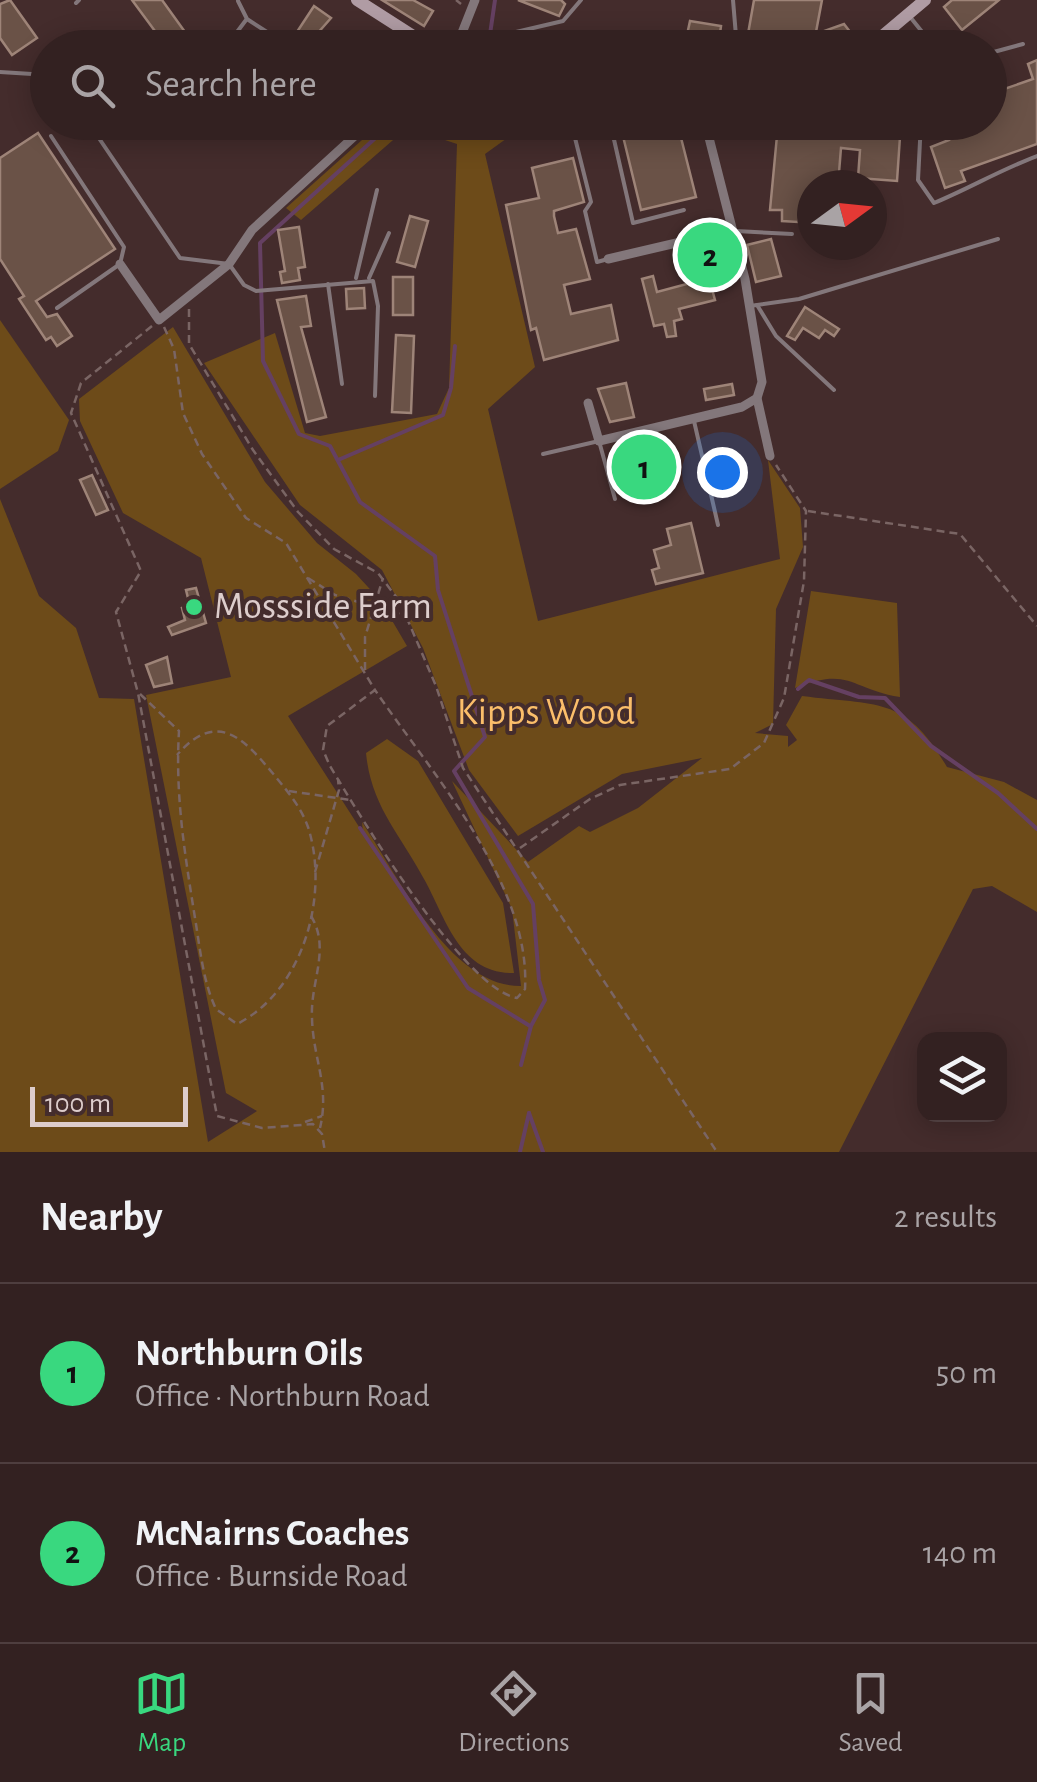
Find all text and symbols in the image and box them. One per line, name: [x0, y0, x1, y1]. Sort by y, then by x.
search box: [30, 30, 1007, 140]
icon: search: [65, 58, 120, 113]
text: Search here: [145, 66, 317, 104]
north arrow: [797, 170, 887, 260]
pin: 2: [678, 218, 742, 292]
pin: 1: [612, 430, 676, 504]
your location: [697, 447, 748, 498]
place label: Mossside Farm: [214, 588, 432, 626]
marker: Mossside Farm: [183, 596, 205, 618]
park label: Kipps Wood: [457, 694, 635, 732]
map controls: [917, 1032, 1007, 1122]
button: layers: [917, 1032, 1007, 1122]
scale bar: [30, 1082, 188, 1126]
text: 100 m: [45, 1090, 111, 1118]
text: Nearby: [40, 1196, 163, 1238]
text: 2 results: [894, 1201, 997, 1233]
text: Northburn Oils: [135, 1335, 363, 1373]
text: 1: [67, 1357, 78, 1389]
text: 50 m: [936, 1357, 997, 1389]
text: Office · Northburn Road: [135, 1380, 430, 1412]
text: McNairns Coaches: [135, 1515, 409, 1553]
text: 2: [65, 1537, 80, 1569]
text: 140 m: [923, 1537, 997, 1569]
text: Office · Burnside Road: [135, 1560, 408, 1592]
tab: Map: [134, 1666, 189, 1760]
tab: Directions: [458, 1666, 570, 1760]
tab: Saved: [839, 1666, 903, 1760]

